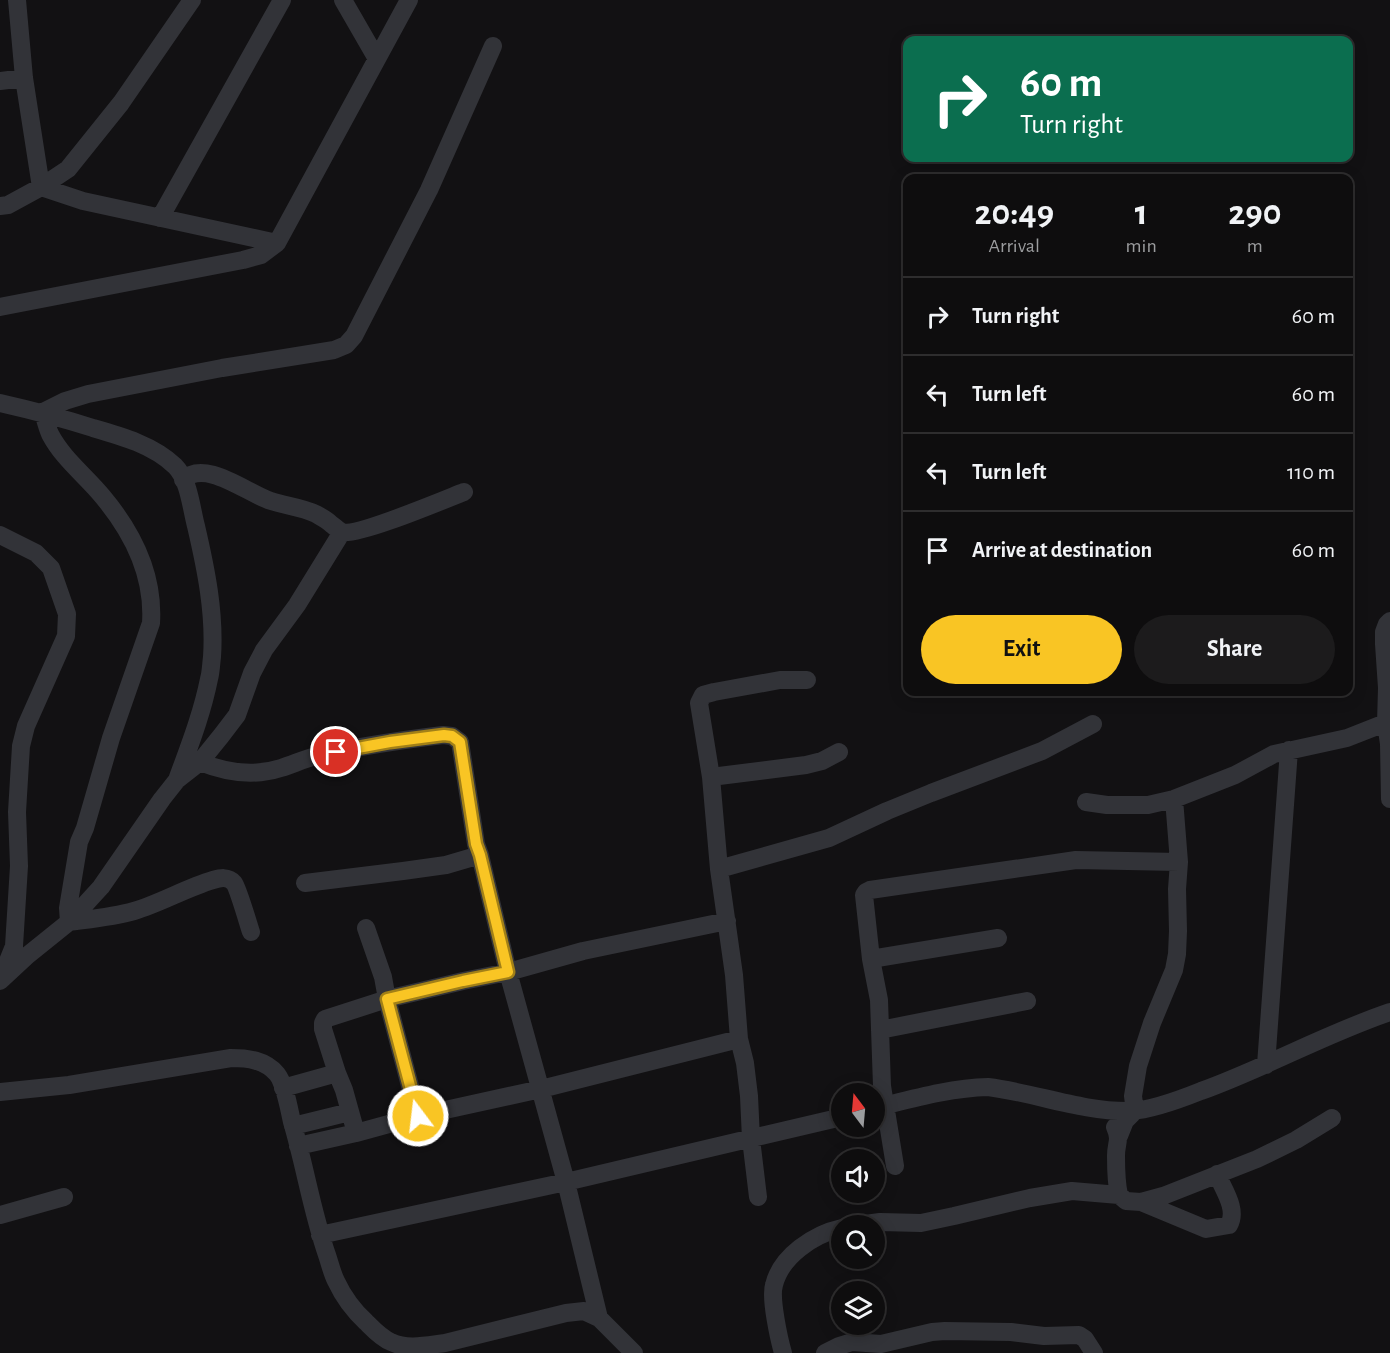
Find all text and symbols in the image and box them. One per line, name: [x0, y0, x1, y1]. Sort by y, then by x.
icon: right: [921, 60, 999, 138]
text: 60 m: [1020, 62, 1102, 104]
text: Turn right: [1020, 111, 1123, 138]
text: 20:49: [975, 195, 1054, 231]
text: 1: [1135, 195, 1148, 231]
text: 290: [1228, 195, 1281, 231]
text: Arrival: [989, 236, 1040, 256]
text: min: [1126, 236, 1157, 256]
text: m: [1247, 236, 1263, 256]
icon: right: [921, 300, 954, 333]
text: Turn right: [972, 305, 1059, 327]
text: 60 m: [1292, 305, 1335, 327]
icon: left: [921, 378, 954, 411]
text: Turn left: [972, 383, 1046, 405]
text: 60 m: [1292, 383, 1335, 405]
icon: left: [921, 456, 954, 489]
text: Turn left: [972, 461, 1046, 483]
text: 110 m: [1287, 461, 1335, 483]
icon: arrive: [921, 534, 954, 567]
text: Arrive at destination: [972, 539, 1152, 561]
text: 60 m: [1292, 539, 1335, 561]
button: Exit: [921, 615, 1122, 684]
button: Share: [1134, 615, 1335, 684]
pin: [310, 726, 361, 777]
icon: arrive: [319, 735, 352, 768]
north arrow: [831, 1083, 885, 1137]
map controls: [831, 1083, 885, 1335]
position arrow: [386, 1084, 450, 1148]
button: sound: [831, 1149, 885, 1203]
button: search: [831, 1215, 885, 1269]
button: layers: [831, 1281, 885, 1335]

